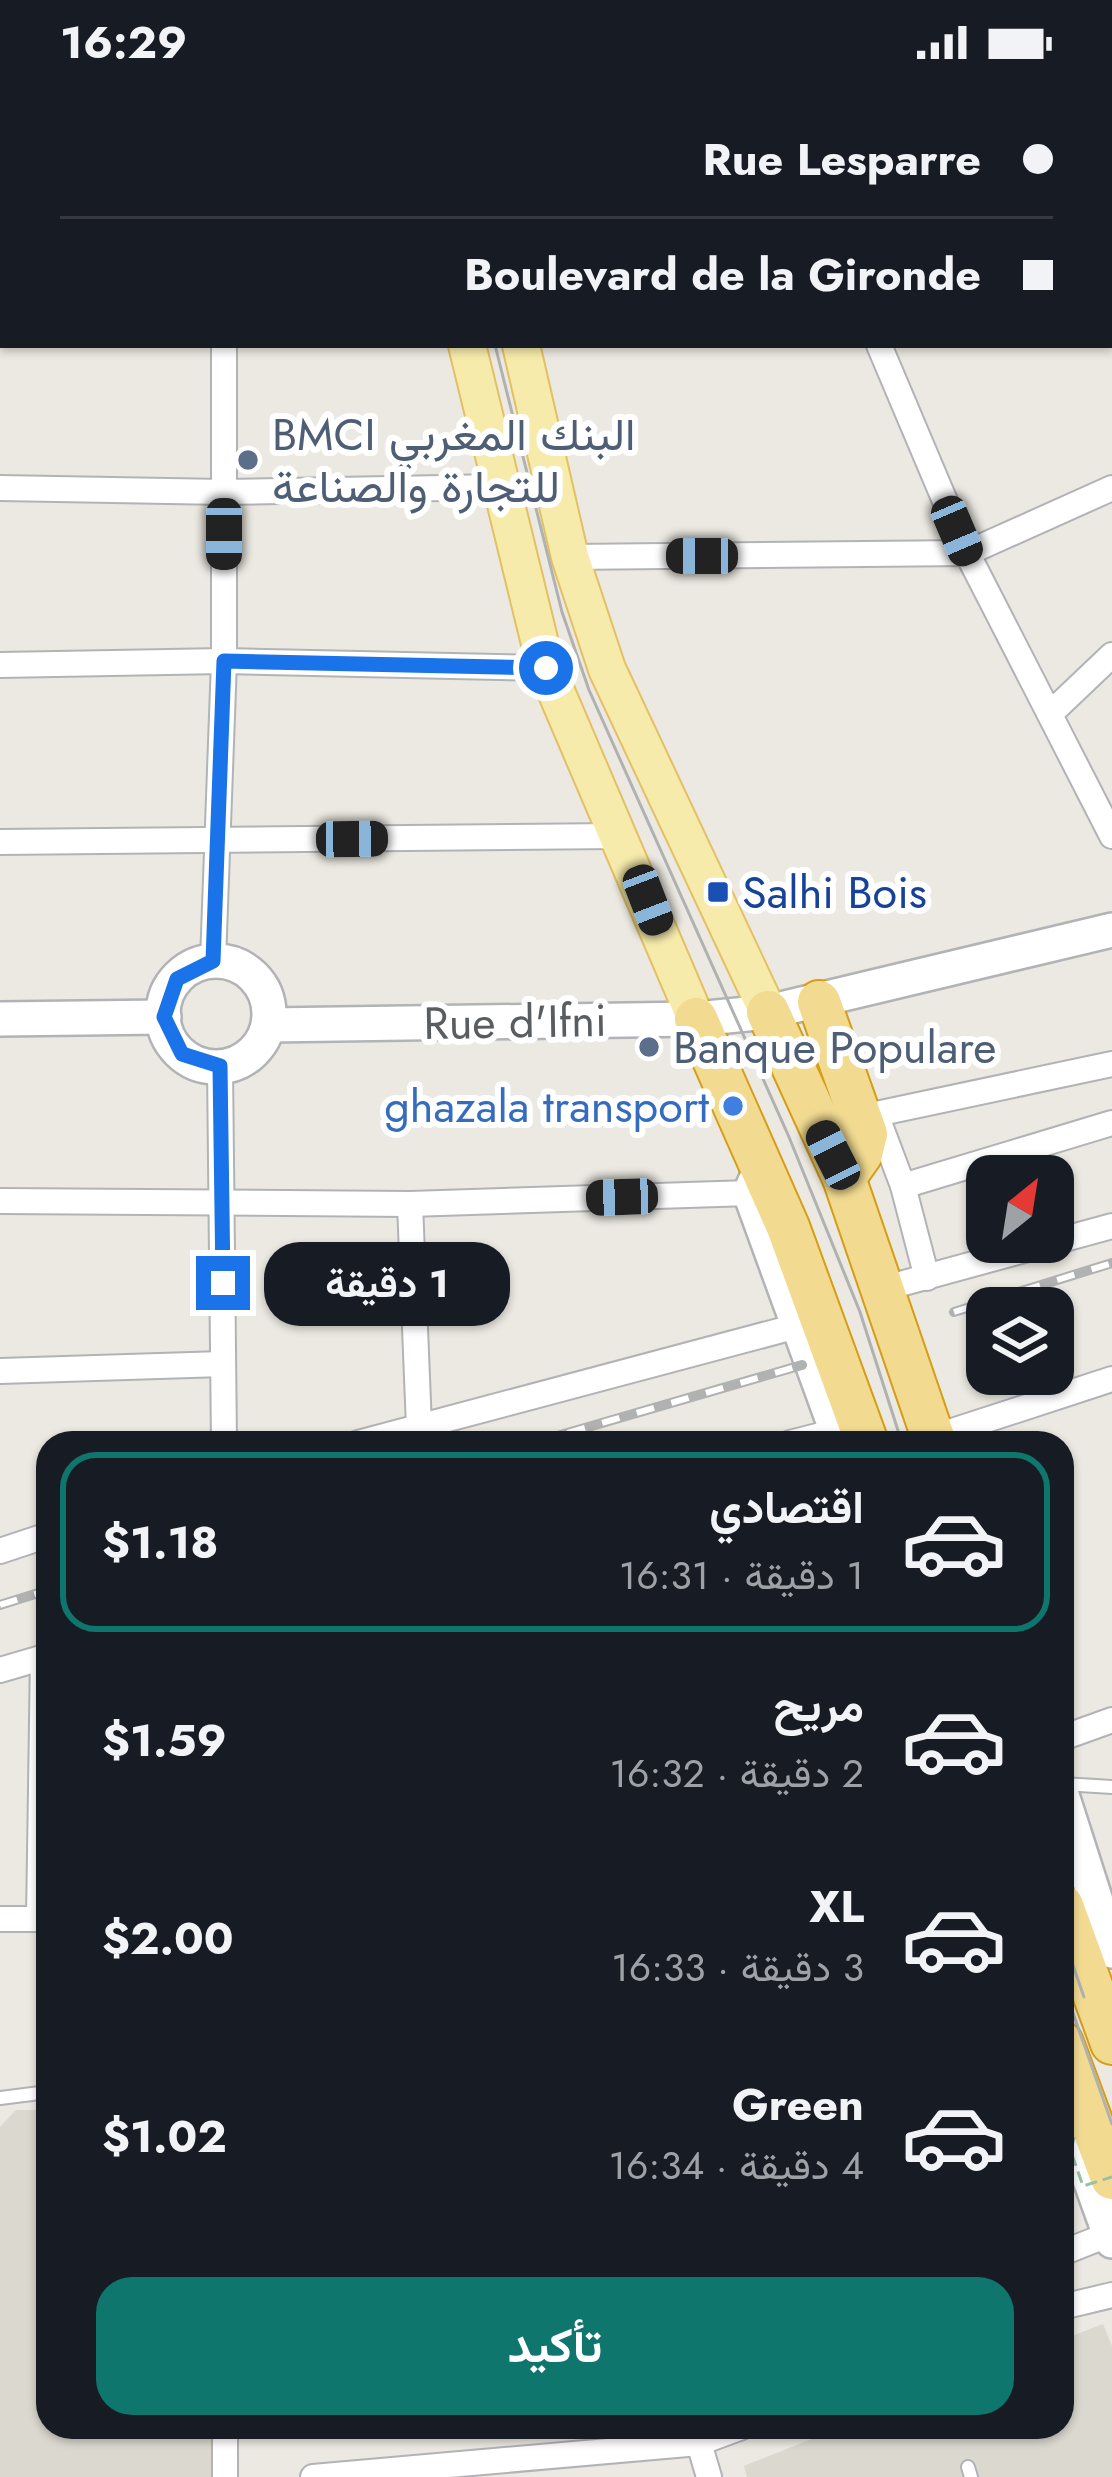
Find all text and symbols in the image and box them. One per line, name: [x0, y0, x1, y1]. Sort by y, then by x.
text: 16:29: [60, 10, 187, 75]
text: Rue Lesparre: [703, 127, 981, 192]
text: Boulevard de la Gironde: [464, 242, 981, 307]
place label: BMCI البنك المغربي للتجارة والصناعة: [272, 402, 635, 519]
marker: BMCI البنك المغربي للتجارة والصناعة: [235, 447, 261, 473]
car: [926, 491, 988, 571]
car: [206, 498, 242, 570]
car: [666, 538, 738, 574]
route start: [519, 641, 573, 695]
car: [316, 820, 388, 858]
car: [618, 860, 678, 940]
place label: Salhi Bois: [742, 860, 927, 925]
marker: Salhi Bois: [705, 879, 731, 905]
street label: Rue d'Ifni: [423, 988, 607, 1056]
place label: Banque Populare: [673, 1015, 996, 1080]
marker: Banque Populare: [636, 1034, 662, 1060]
place label: ghazala transport: [384, 1074, 709, 1139]
marker: ghazala transport: [720, 1093, 746, 1119]
car: [801, 1115, 865, 1195]
north arrow: [966, 1155, 1074, 1263]
map controls: [966, 1155, 1074, 1395]
car: [585, 1178, 659, 1216]
callout: 1 دقيقة: [265, 1241, 511, 1325]
text: 1 دقيقة: [325, 1255, 449, 1312]
route end: [196, 1256, 250, 1310]
button: layers: [966, 1287, 1074, 1395]
text: اقتصادي: [709, 1475, 864, 1540]
icon: car: [900, 1488, 1008, 1596]
text: $1.18: [102, 1510, 219, 1575]
text: 1 دقيقة · 16:31: [619, 1547, 864, 1604]
text: مريح: [773, 1673, 864, 1738]
icon: car: [900, 1686, 1008, 1794]
text: $1.59: [102, 1708, 227, 1773]
text: 2 دقيقة · 16:32: [610, 1745, 864, 1802]
text: XL: [809, 1874, 864, 1939]
icon: car: [900, 1884, 1008, 1992]
text: $2.00: [102, 1906, 234, 1971]
text: 3 دقيقة · 16:33: [611, 1939, 864, 1996]
text: Green: [732, 2072, 864, 2137]
icon: car: [900, 2082, 1008, 2190]
text: $1.02: [102, 2104, 227, 2169]
text: 4 دقيقة · 16:34: [608, 2137, 864, 2194]
button: تأكيد: [96, 2277, 1014, 2415]

